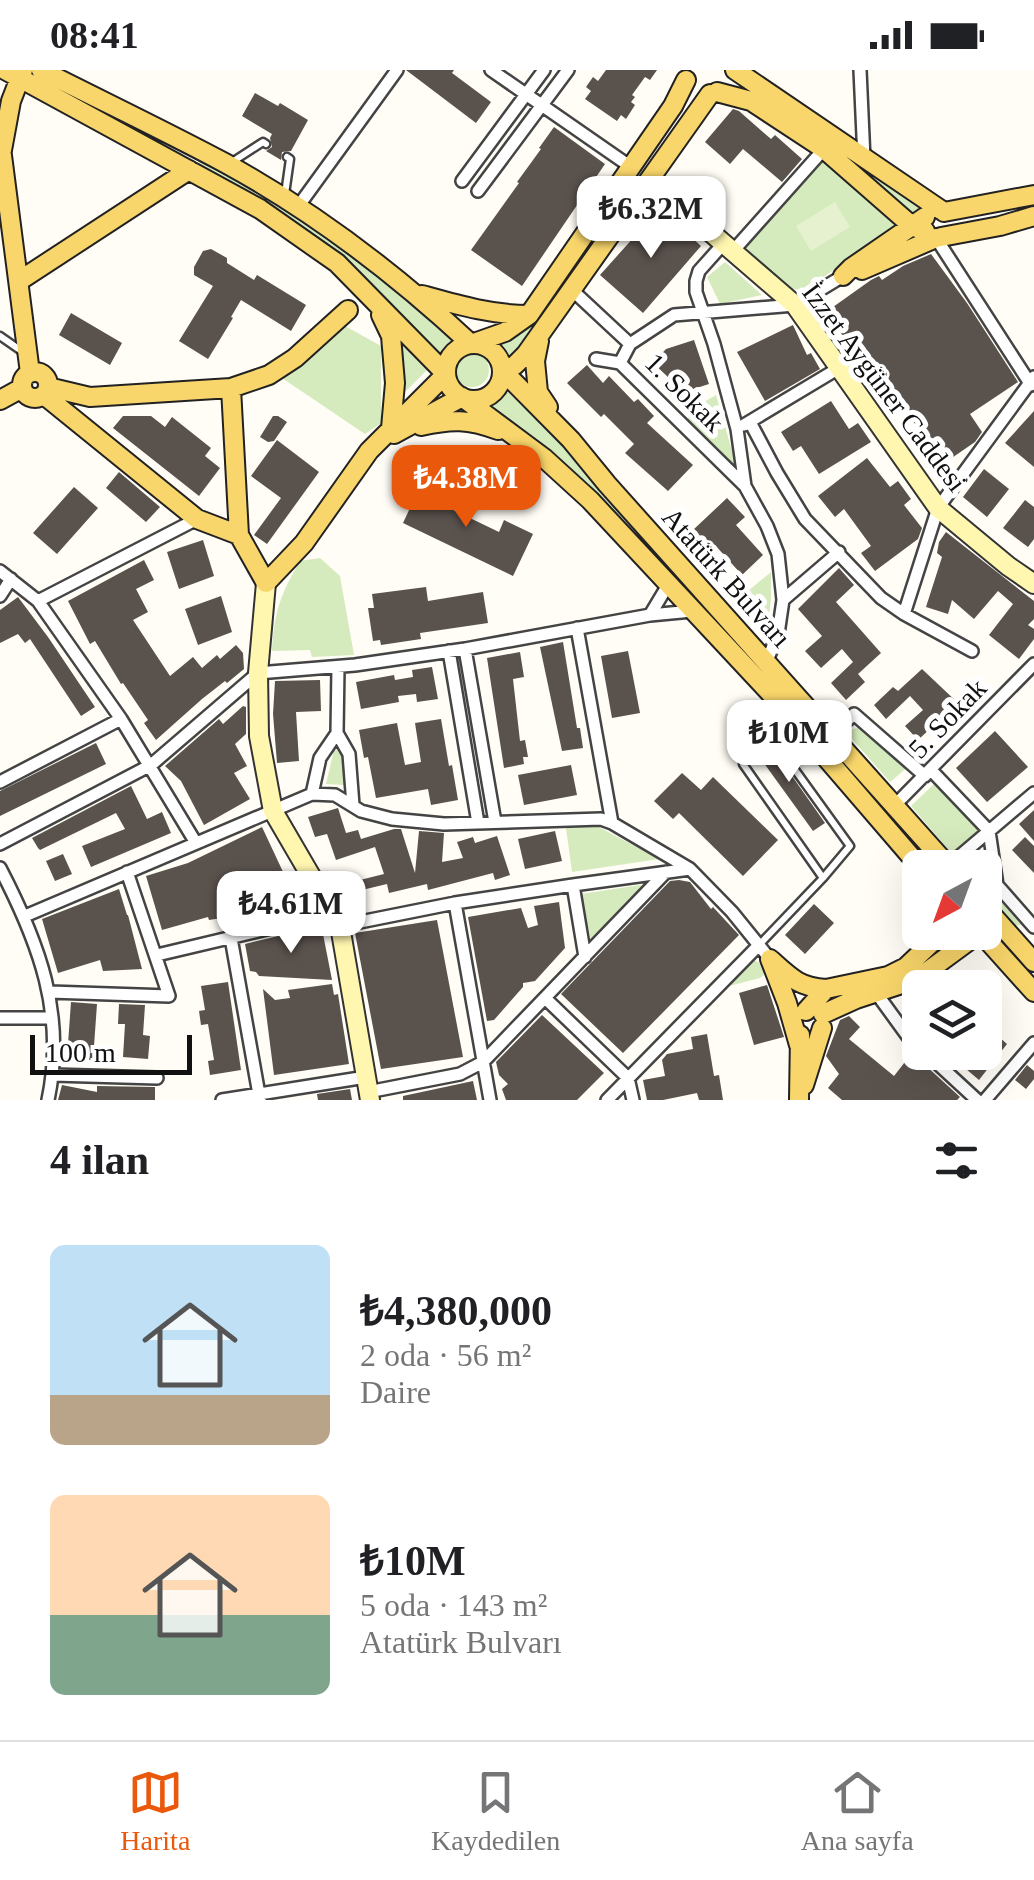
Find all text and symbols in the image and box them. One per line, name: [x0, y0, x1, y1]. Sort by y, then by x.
text: 08:41: [50, 14, 139, 56]
pin: ₺6.32M: [570, 176, 732, 261]
text: ₺6.32M: [599, 190, 703, 226]
street label: İzzet Aygüner Caddesi: [796, 277, 973, 498]
street label: 1. Sokak: [639, 347, 730, 438]
pin: ₺4.38M: [385, 445, 547, 530]
text: ₺4.38M: [414, 459, 518, 495]
street label: Atatürk Bulvarı: [656, 501, 797, 653]
street label: 5. Sokak: [902, 672, 993, 764]
pin: ₺10M: [730, 700, 848, 785]
text: ₺10M: [749, 714, 829, 750]
north arrow: [902, 850, 1002, 950]
map controls: [902, 850, 1002, 1070]
pin: ₺4.61M: [210, 871, 372, 956]
text: ₺4.61M: [239, 885, 343, 921]
button: layers: [902, 970, 1002, 1070]
scale bar: [30, 1030, 192, 1074]
text: 100 m: [45, 1037, 116, 1068]
icon: filters: [929, 1133, 984, 1188]
text: 4 ilan: [50, 1137, 149, 1183]
icon: home: [130, 1285, 250, 1405]
text: ₺4,380,000: [360, 1288, 552, 1334]
text: 2 oda · 56 m²: [360, 1337, 531, 1373]
text: Daire: [360, 1374, 431, 1410]
icon: home: [130, 1535, 250, 1655]
text: ₺10M: [360, 1538, 466, 1584]
text: 5 oda · 143 m²: [360, 1587, 547, 1623]
text: Atatürk Bulvarı: [360, 1624, 562, 1660]
tab: Harita: [120, 1765, 190, 1857]
tab: Kaydedilen: [431, 1765, 560, 1857]
tab: Ana sayfa: [801, 1765, 914, 1857]

